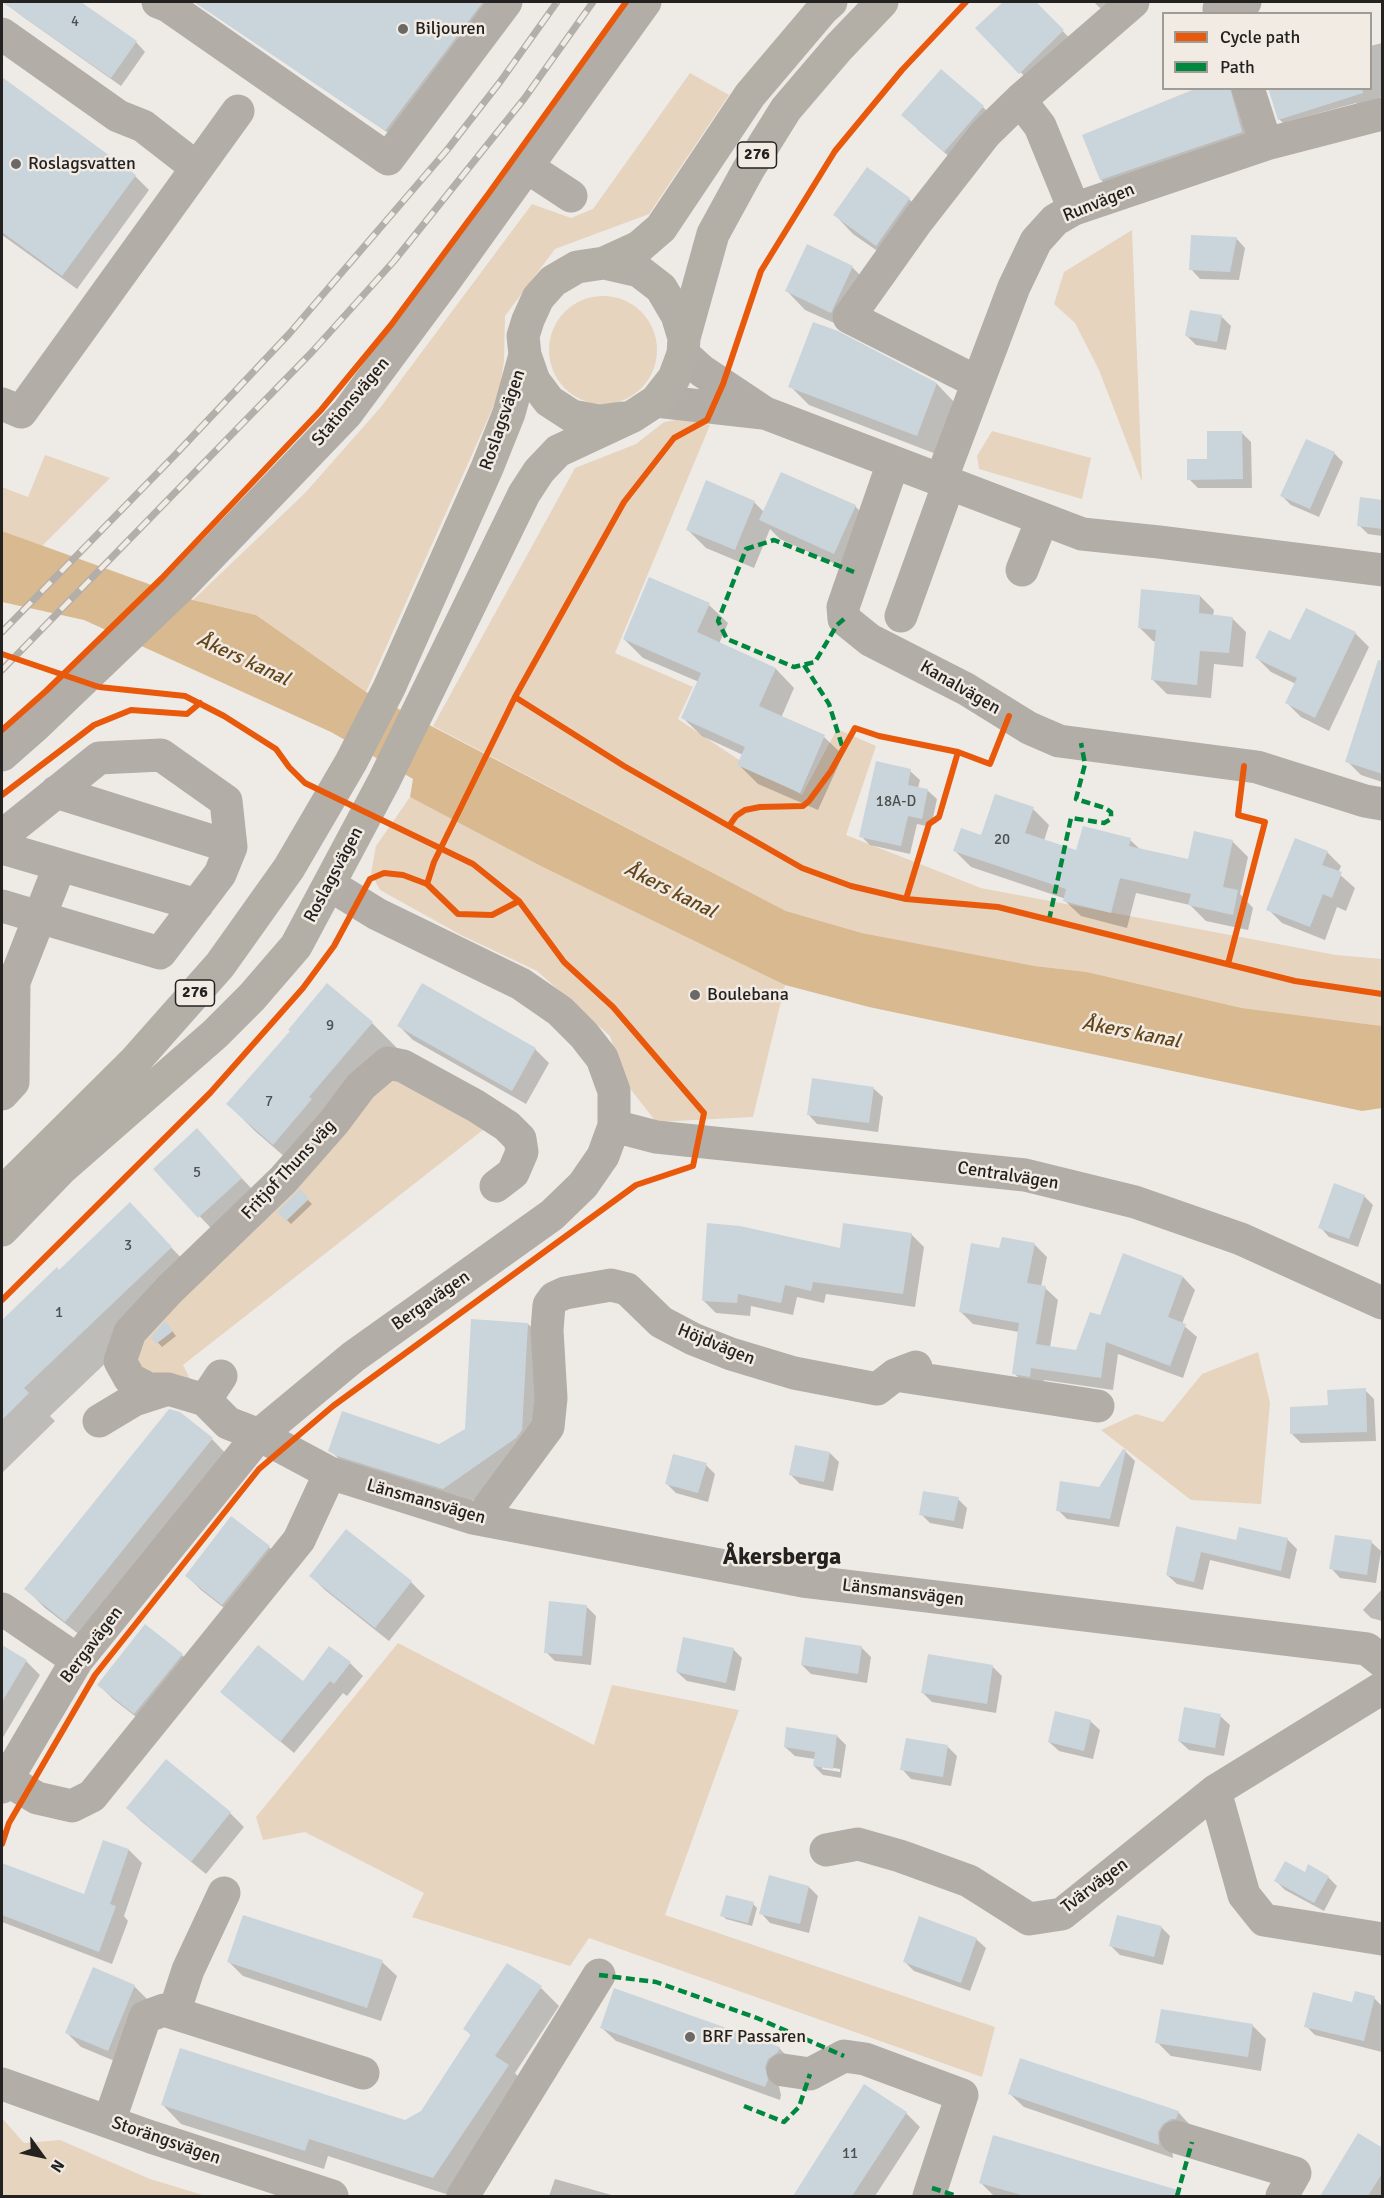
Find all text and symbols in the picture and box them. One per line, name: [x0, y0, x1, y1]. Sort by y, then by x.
legend: [1162, 12, 1372, 90]
house number: 4: [71, 13, 79, 31]
place label: Biljouren: [415, 18, 485, 40]
marker: Biljouren: [396, 22, 410, 36]
text: Cycle path: [1220, 26, 1300, 48]
text: Path: [1220, 56, 1255, 78]
road number: 276: [738, 142, 777, 168]
place label: Roslagsvatten: [28, 153, 136, 175]
marker: Roslagsvatten: [9, 157, 23, 171]
street label: Runvägen: [1060, 179, 1138, 227]
street label: Stationsvägen: [308, 353, 394, 451]
street label: Roslagsvägen: [476, 367, 530, 473]
water label: Åkers kanal: [193, 628, 293, 692]
street label: Kanalvägen: [916, 656, 1004, 720]
house number: 18A-D: [876, 793, 916, 811]
street label: Roslagsvägen: [300, 824, 368, 926]
house number: 20: [994, 831, 1010, 849]
water label: Åkers kanal: [620, 858, 720, 924]
road number: 276: [176, 980, 214, 1006]
place label: Boulebana: [707, 984, 789, 1006]
marker: Boulebana: [688, 988, 702, 1002]
water label: Åkers kanal: [1080, 1012, 1182, 1054]
house number: 9: [326, 1017, 334, 1035]
house number: 7: [265, 1093, 273, 1111]
street label: Fritjof Thuns väg: [237, 1116, 341, 1224]
street label: Centralvägen: [956, 1157, 1060, 1195]
house number: 5: [193, 1164, 201, 1182]
house number: 3: [124, 1237, 132, 1255]
street label: Bergavägen: [388, 1266, 474, 1336]
house number: 1: [55, 1304, 63, 1322]
street label: Höjdvägen: [674, 1320, 758, 1370]
street label: Länsmansvägen: [364, 1475, 488, 1529]
district label: Åkersberga: [723, 1544, 841, 1572]
street label: Länsmansvägen: [841, 1575, 965, 1611]
street label: Bergavägen: [56, 1602, 128, 1688]
street label: Tvärvägen: [1057, 1854, 1133, 1918]
place label: BRF Passaren: [702, 2026, 806, 2048]
marker: BRF Passaren: [683, 2030, 697, 2044]
street label: Storängsvägen: [109, 2112, 223, 2170]
north arrow: [12, 2126, 72, 2186]
house number: 11: [842, 2145, 858, 2163]
text: N: [46, 2156, 69, 2176]

